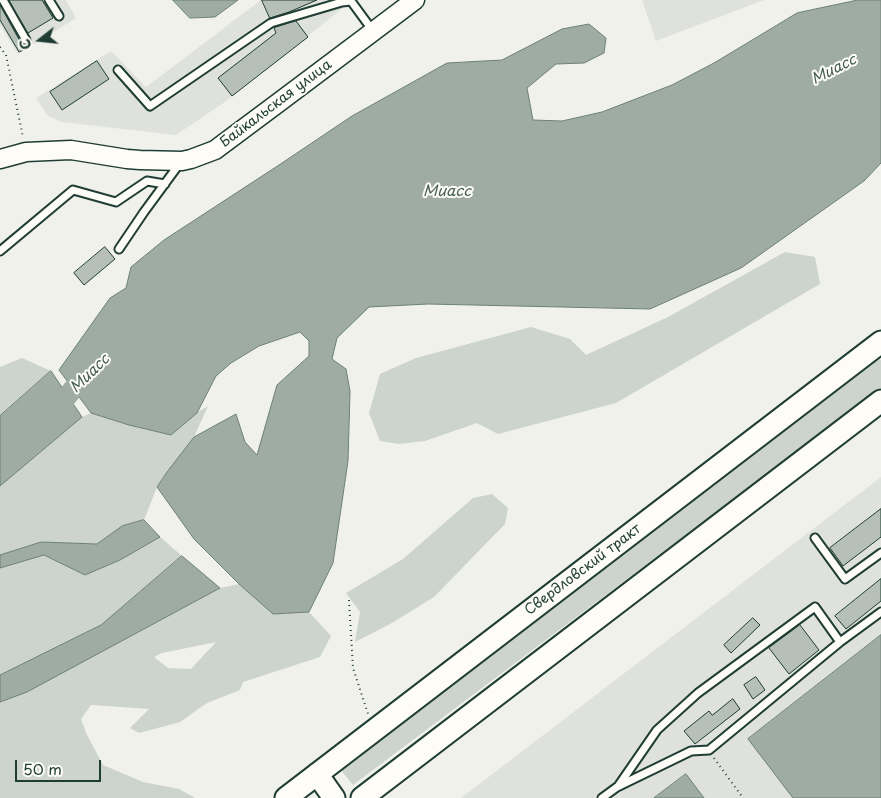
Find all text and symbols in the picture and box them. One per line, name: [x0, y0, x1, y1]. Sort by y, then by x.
north arrow: [15, 15, 65, 65]
text: С: [14, 36, 37, 52]
water label: Миасс: [809, 51, 859, 89]
street label: Байкальская улица: [217, 57, 335, 151]
water label: Миасс: [423, 183, 471, 201]
water label: Миасс: [67, 351, 113, 397]
street label: Свердловский тракт: [522, 521, 644, 619]
scale bar: [18, 750, 104, 782]
text: 50 m: [23, 757, 62, 780]

